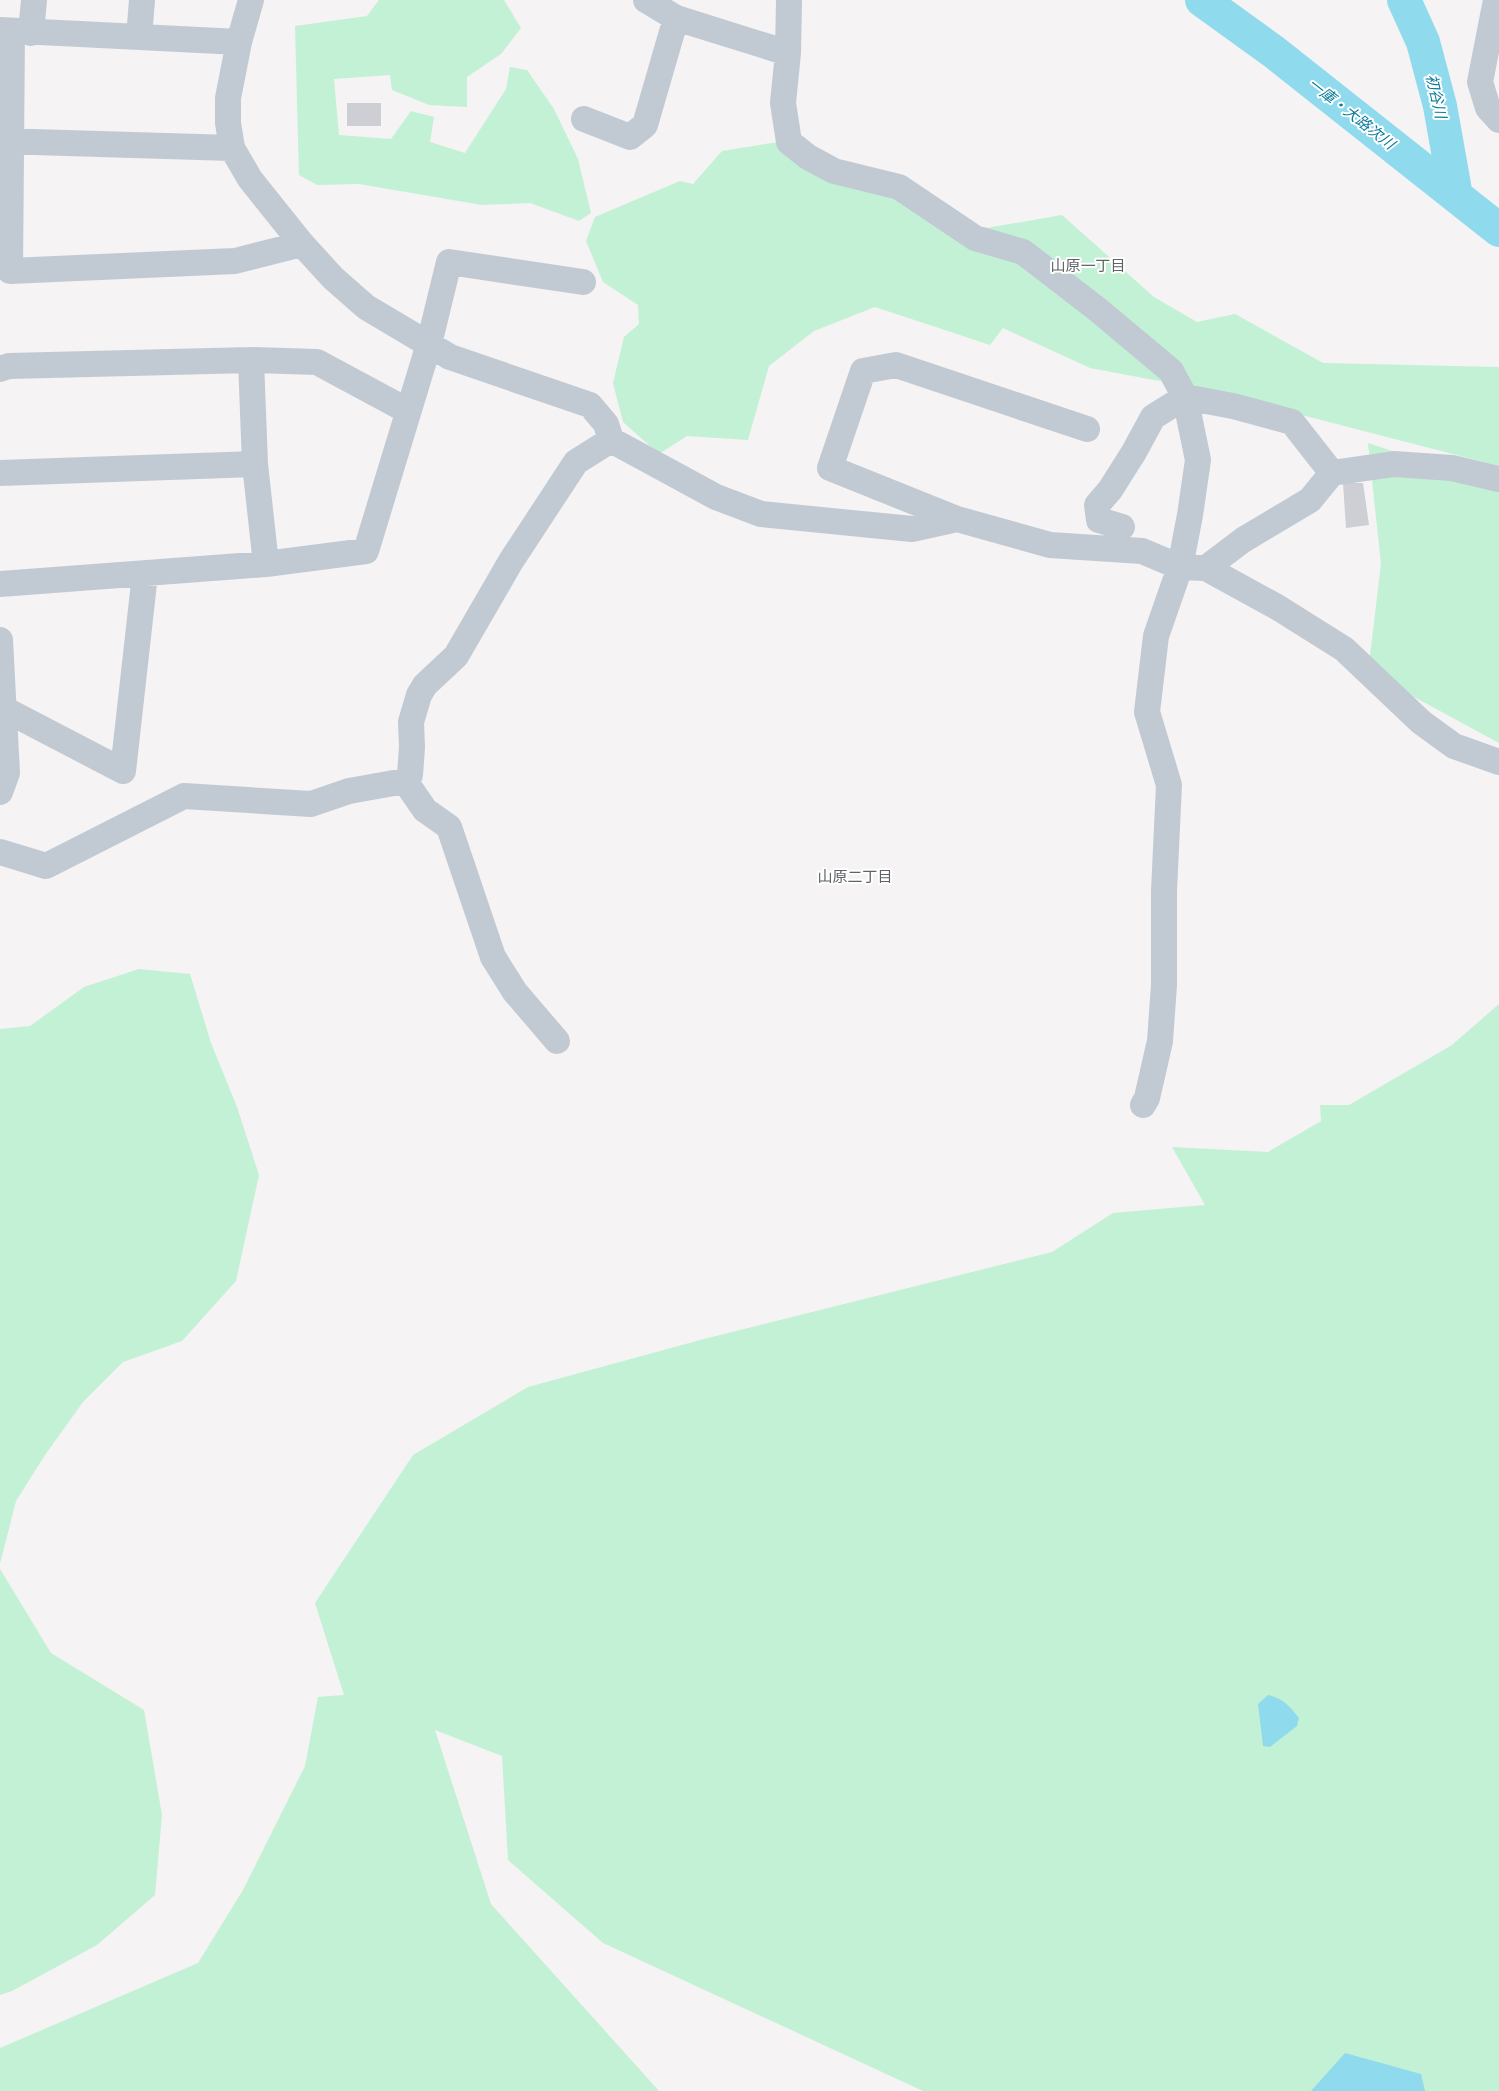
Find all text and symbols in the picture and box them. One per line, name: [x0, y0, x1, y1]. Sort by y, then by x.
water label: 初谷川: [1423, 72, 1451, 122]
water label: 一庫・大路次川: [1305, 74, 1400, 154]
district label: 山原一丁目: [1050, 256, 1126, 274]
district label: 山原二丁目: [817, 867, 893, 885]

